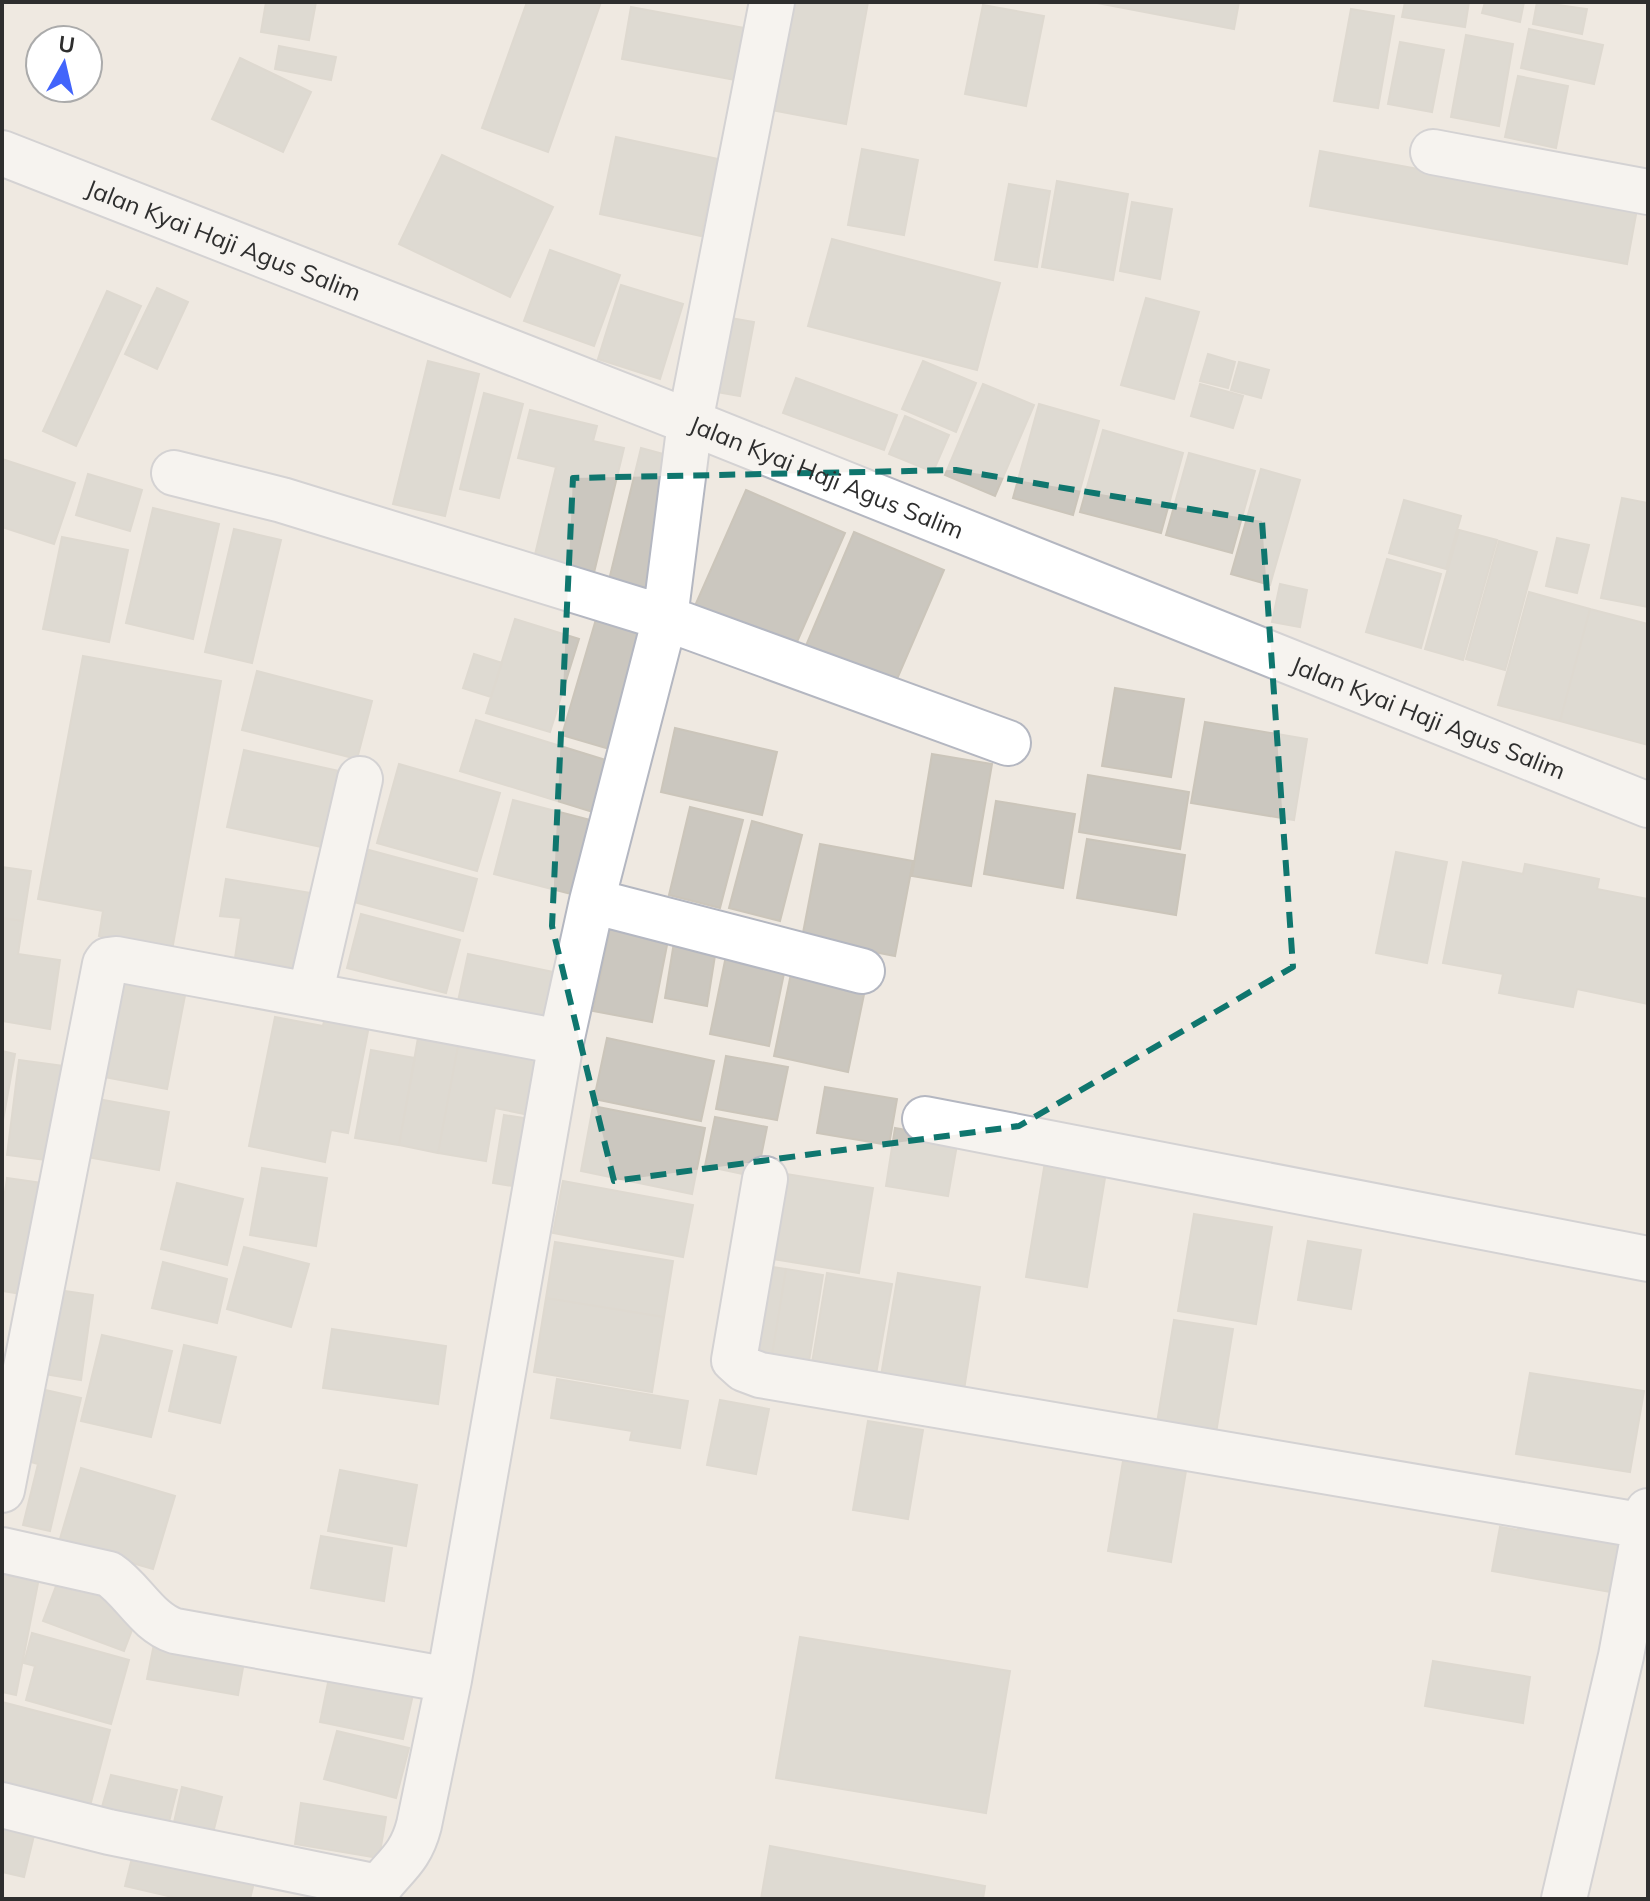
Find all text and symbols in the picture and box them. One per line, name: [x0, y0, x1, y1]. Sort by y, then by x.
north arrow: [24, 24, 104, 104]
text: U: [57, 29, 77, 59]
street label: Jalan Kyai Haji Agus Salim: [82, 172, 365, 307]
street label: Jalan Kyai Haji Agus Salim: [685, 408, 968, 545]
street label: Jalan Kyai Haji Agus Salim: [1287, 649, 1570, 785]

